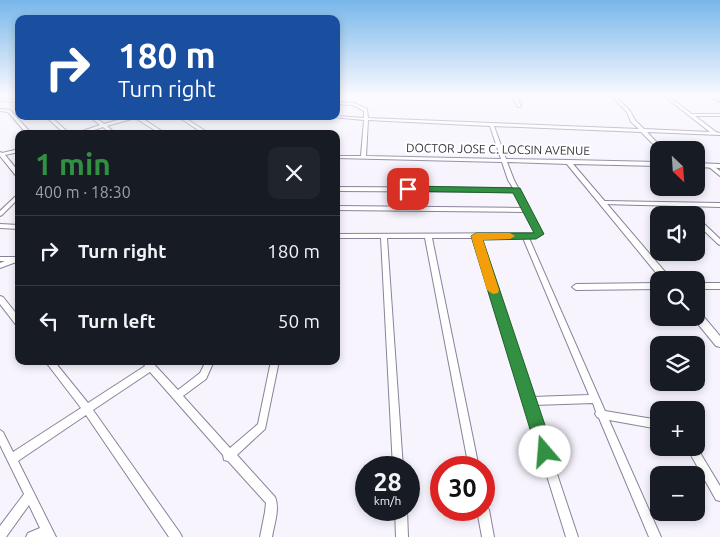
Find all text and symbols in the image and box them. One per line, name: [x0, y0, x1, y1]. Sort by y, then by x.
icon: right: [35, 35, 100, 100]
text: 180 m: [118, 35, 216, 75]
text: Turn right: [118, 76, 216, 101]
street label: DOCTOR JOSE C. LOCSIN AVENUE: [406, 141, 590, 157]
north arrow: [650, 141, 705, 196]
map controls: [650, 141, 705, 521]
text: 1 min: [35, 147, 111, 181]
button: close: [268, 147, 320, 199]
pin: [387, 168, 429, 210]
icon: arrive: [394, 175, 422, 203]
text: 400 m · 18:30: [35, 183, 131, 201]
button: sound: [650, 206, 705, 261]
icon: right: [35, 237, 63, 265]
text: Turn right: [78, 240, 166, 262]
text: 180 m: [267, 240, 320, 262]
button: search: [650, 271, 705, 326]
icon: left: [35, 307, 63, 335]
text: Turn left: [78, 310, 156, 332]
text: 50 m: [278, 310, 320, 332]
button: layers: [650, 336, 705, 391]
button: +: [650, 401, 705, 456]
position arrow: [518, 425, 570, 477]
speed limit sign: 30: [430, 456, 495, 521]
button: −: [650, 466, 705, 521]
text: 28: [373, 468, 402, 496]
text: km/h: [374, 494, 401, 507]

